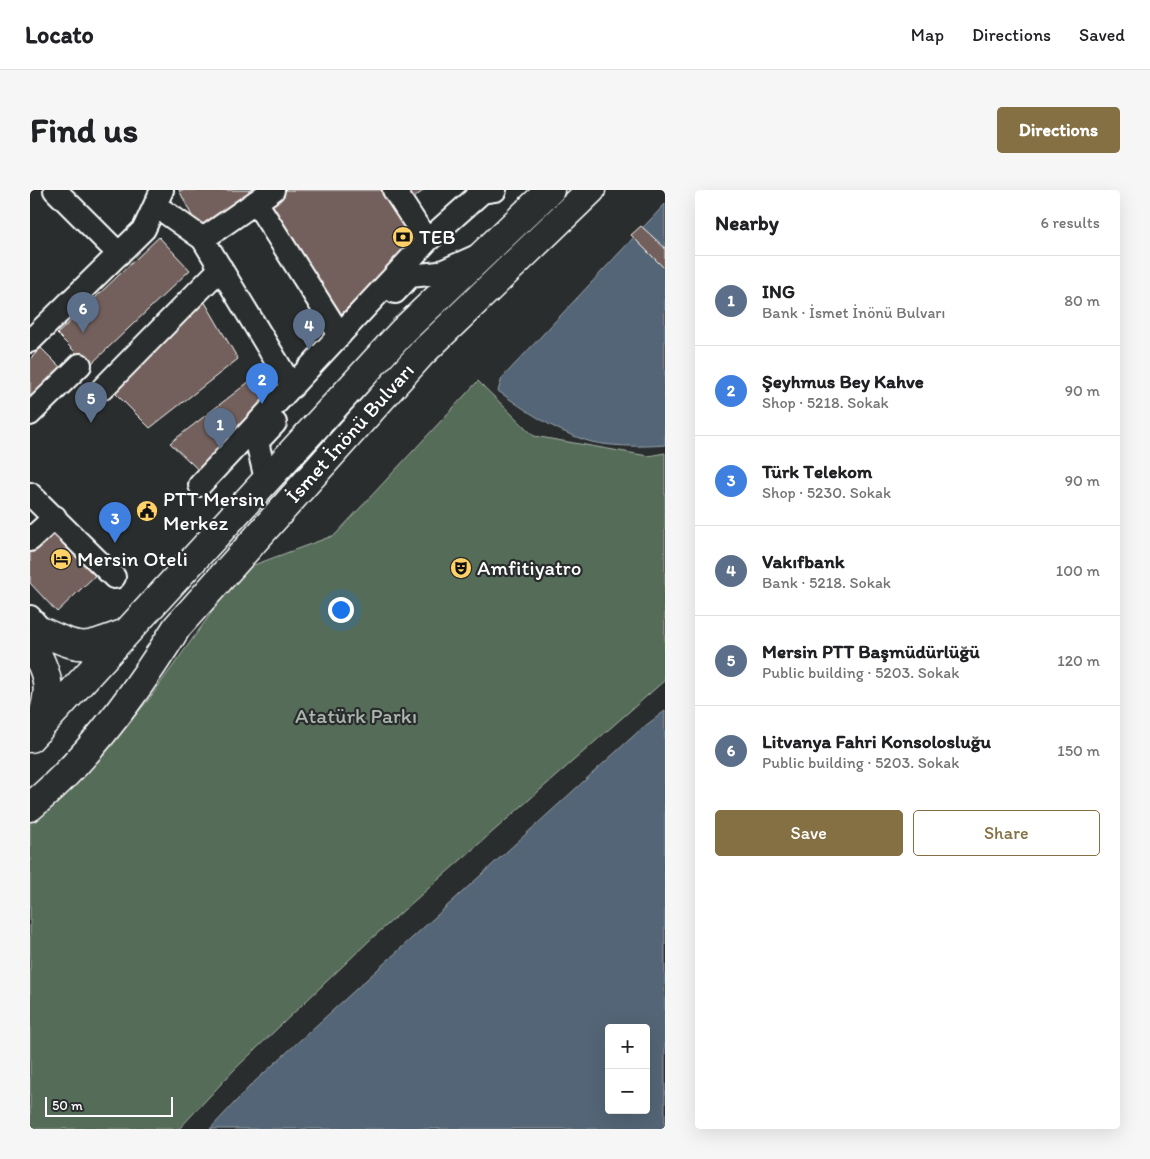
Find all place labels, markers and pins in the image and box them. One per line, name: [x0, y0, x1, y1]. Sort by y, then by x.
place label: TEB: [419, 224, 456, 249]
bank icon: TEB: [391, 225, 415, 249]
pin: 6: [67, 292, 99, 333]
pin: 4: [293, 309, 325, 350]
pin: 2: [246, 363, 278, 404]
pin: 5: [75, 382, 107, 423]
pin: 1: [204, 408, 236, 449]
place label: PTT Mersin Merkez: [163, 486, 265, 535]
public building icon: PTT Mersin Merkez: [135, 499, 159, 523]
pin: 3: [99, 502, 131, 543]
place label: Mersin Oteli: [77, 546, 188, 571]
hotel icon: Mersin Oteli: [49, 547, 73, 571]
place label: Amfitiyatro: [477, 555, 581, 580]
theatre icon: Amfitiyatro: [449, 556, 473, 580]

